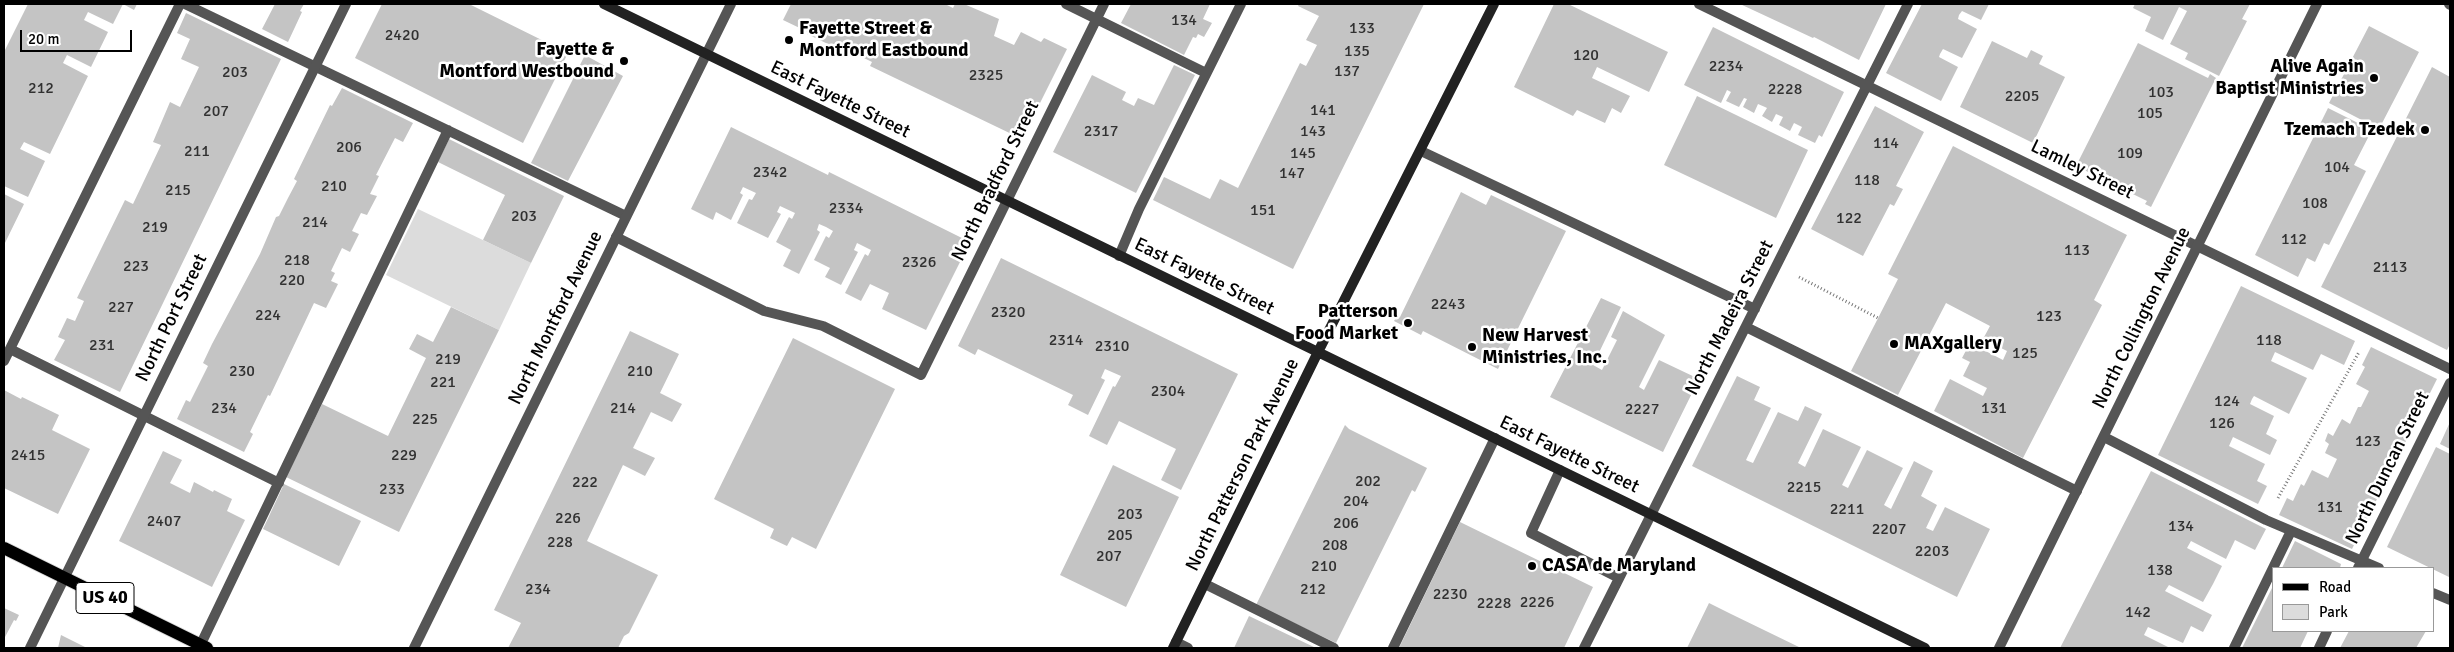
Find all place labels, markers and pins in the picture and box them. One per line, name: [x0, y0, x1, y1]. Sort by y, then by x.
place label: Fayette Street & Montford Eastbound: [799, 18, 968, 62]
marker: Fayette Street & Montford Eastbound: [783, 34, 795, 46]
place label: Fayette & Montford Westbound: [439, 39, 614, 83]
marker: Fayette & Montford Westbound: [618, 55, 630, 67]
place label: Alive Again Baptist Ministries: [2215, 56, 2364, 100]
marker: Alive Again Baptist Ministries: [2368, 72, 2380, 84]
place label: Tzemach Tzedek: [2284, 119, 2415, 141]
marker: Tzemach Tzedek: [2419, 124, 2431, 136]
place label: Patterson Food Market: [1295, 301, 1398, 345]
marker: Patterson Food Market: [1402, 317, 1414, 329]
place label: New Harvest Ministries, Inc.: [1482, 325, 1607, 369]
place label: MAXgallery: [1904, 333, 2002, 355]
marker: MAXgallery: [1888, 338, 1900, 350]
marker: New Harvest Ministries, Inc.: [1466, 341, 1478, 353]
place label: CASA de Maryland: [1542, 555, 1696, 577]
marker: CASA de Maryland: [1526, 560, 1538, 572]

